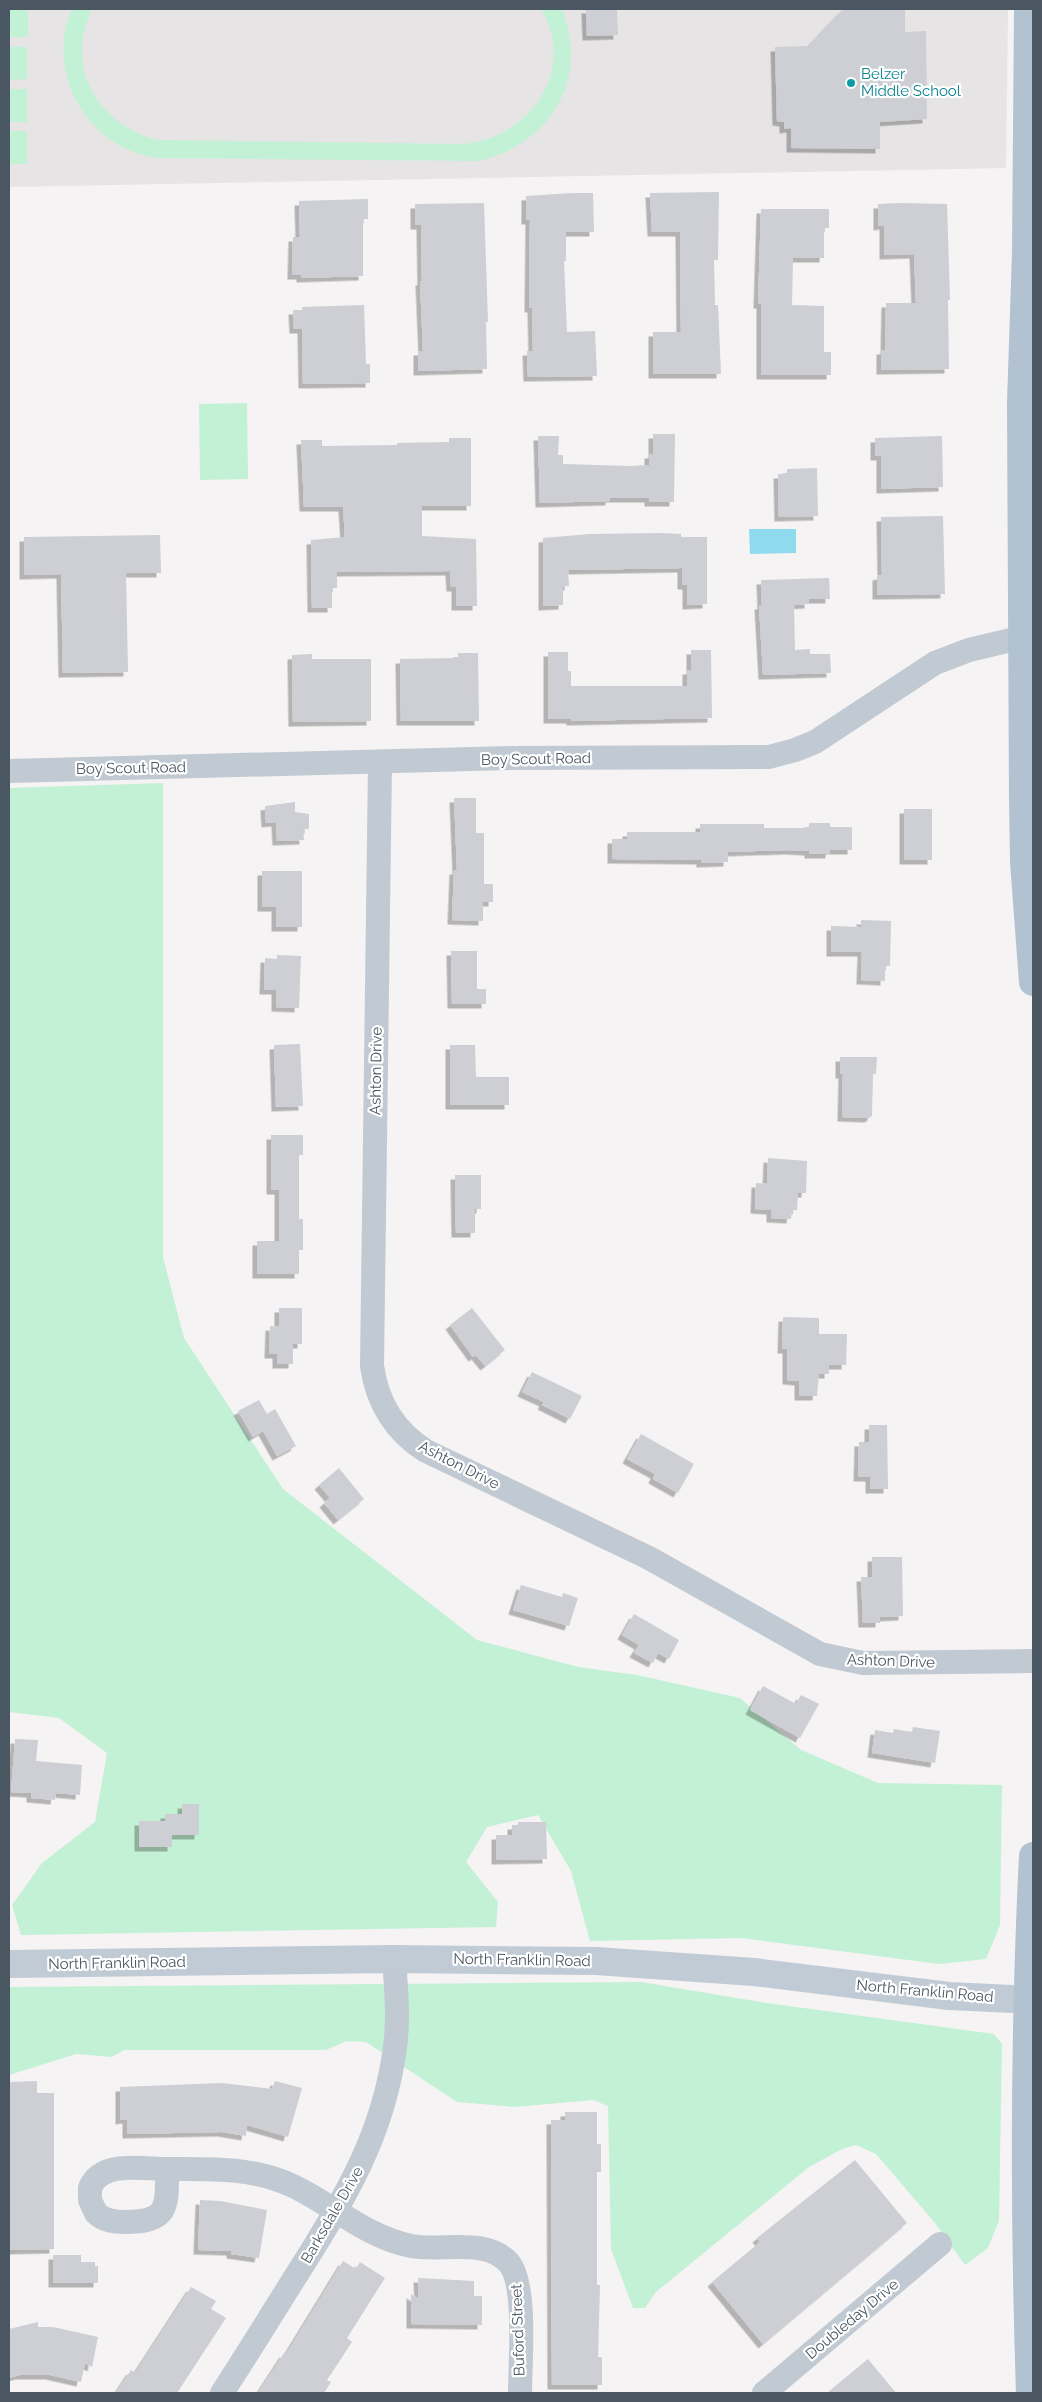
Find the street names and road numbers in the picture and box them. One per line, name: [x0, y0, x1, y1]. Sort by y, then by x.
street label: Boy Scout Road: [481, 749, 591, 769]
street label: Boy Scout Road: [76, 758, 186, 778]
street label: Ashton Drive: [366, 1027, 386, 1115]
street label: Ashton Drive: [416, 1437, 503, 1493]
street label: Ashton Drive: [847, 1650, 936, 1672]
street label: North Franklin Road: [453, 1950, 591, 1970]
street label: North Franklin Road: [48, 1953, 186, 1973]
street label: North Franklin Road: [856, 1976, 994, 2006]
street label: Barksdale Drive: [297, 2163, 367, 2267]
street label: Doubleday Drive: [802, 2275, 902, 2363]
street label: Buford Street: [507, 2284, 529, 2376]

